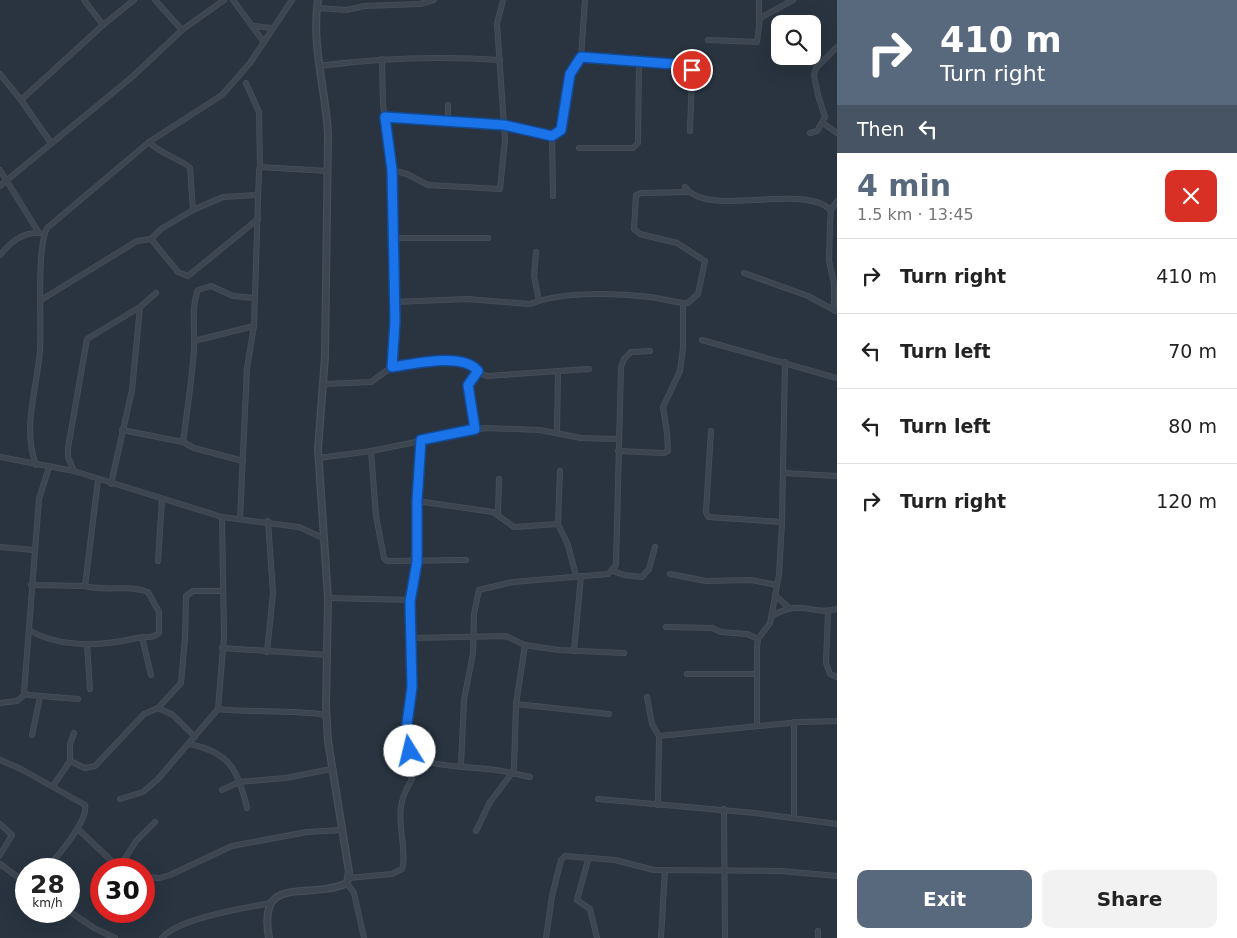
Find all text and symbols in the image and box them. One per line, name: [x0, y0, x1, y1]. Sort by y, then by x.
map controls: [771, 15, 821, 65]
button: search: [771, 15, 821, 65]
icon: right: [857, 20, 922, 85]
text: 410 m: [940, 20, 1062, 60]
pin: [671, 49, 713, 91]
icon: arrive: [678, 56, 706, 84]
text: Turn right: [940, 61, 1045, 86]
icon: left: [914, 115, 942, 143]
text: Then: [857, 118, 904, 140]
text: 4 min: [857, 168, 951, 203]
button: close: [1165, 170, 1217, 222]
text: 1.5 km · 13:45: [857, 205, 974, 224]
icon: right: [857, 262, 885, 290]
text: Turn right: [900, 265, 1006, 287]
text: 410 m: [1156, 265, 1217, 287]
icon: left: [857, 337, 885, 365]
text: Turn left: [900, 340, 991, 362]
text: 70 m: [1168, 340, 1217, 362]
icon: left: [857, 412, 885, 440]
text: Turn left: [900, 415, 991, 437]
text: 80 m: [1168, 415, 1217, 437]
icon: right: [857, 487, 885, 515]
text: Turn right: [900, 490, 1006, 512]
text: 120 m: [1156, 490, 1217, 512]
position arrow: [383, 724, 435, 776]
speed limit sign: 30: [90, 858, 155, 923]
text: 28: [30, 870, 65, 899]
button: Exit: [857, 870, 1032, 928]
button: Share: [1042, 870, 1217, 928]
text: km/h: [32, 896, 63, 910]

